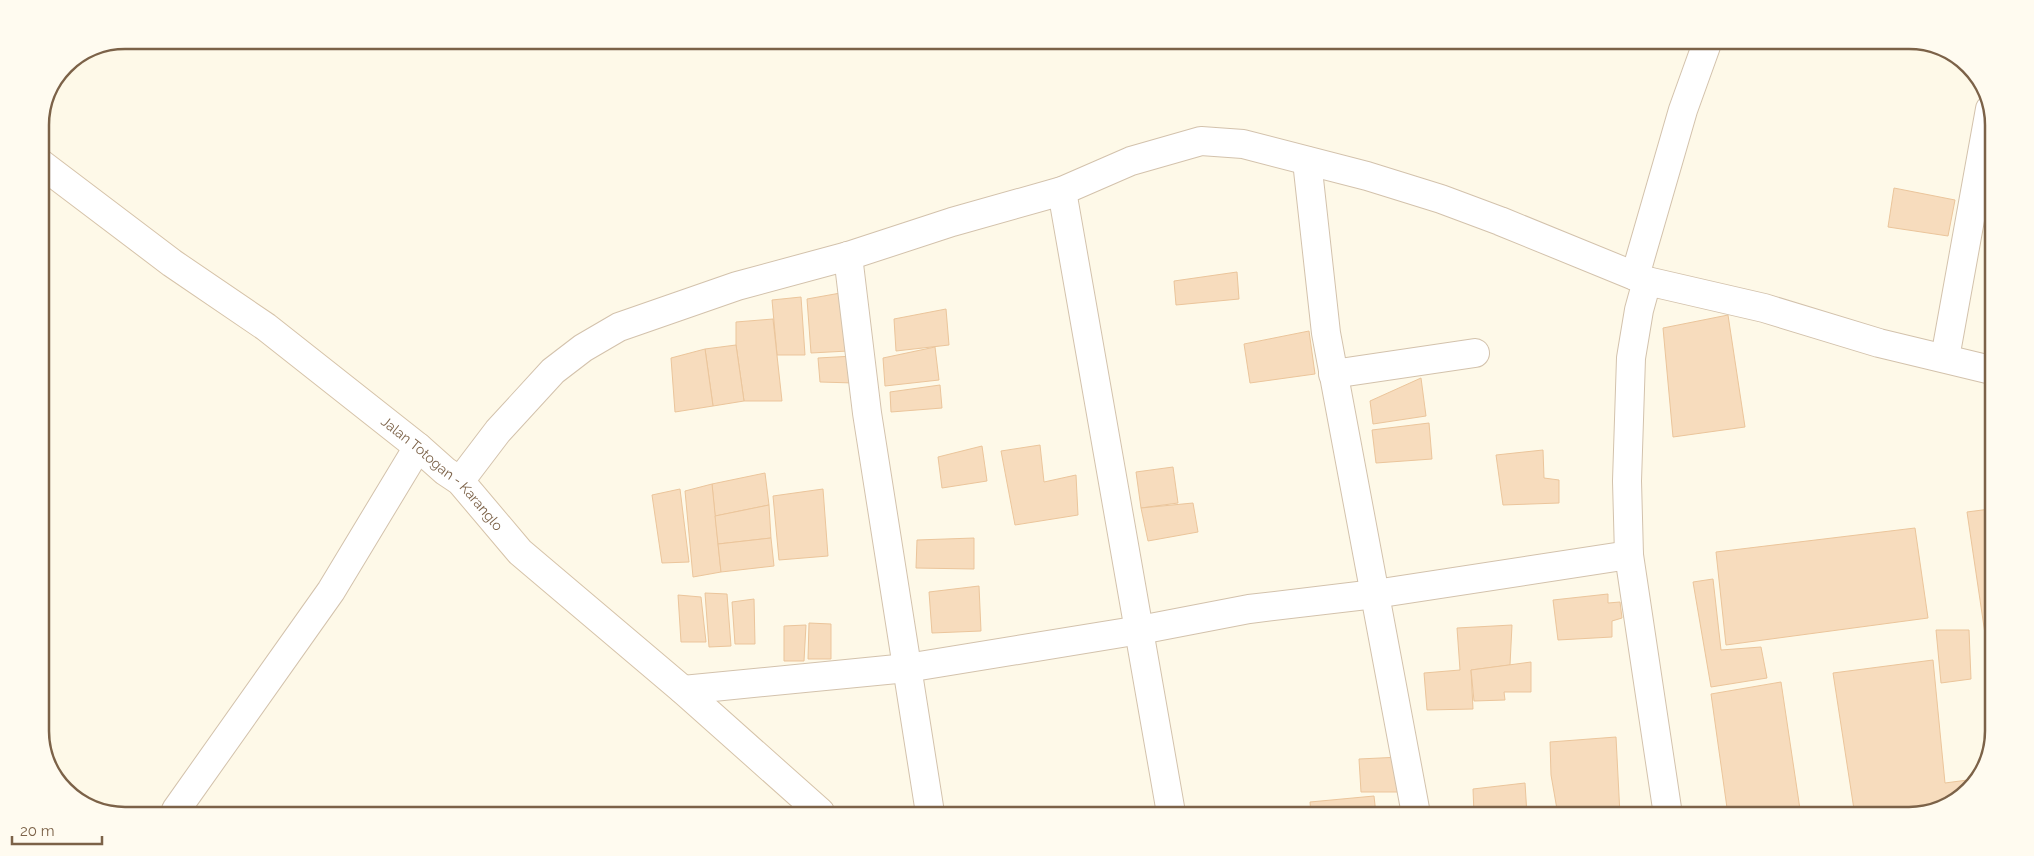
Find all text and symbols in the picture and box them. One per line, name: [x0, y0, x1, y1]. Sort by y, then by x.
street label: Jalan Totogan - Karanglo: [378, 413, 506, 534]
scale bar: [12, 814, 102, 846]
text: 20 m: [20, 822, 55, 840]

